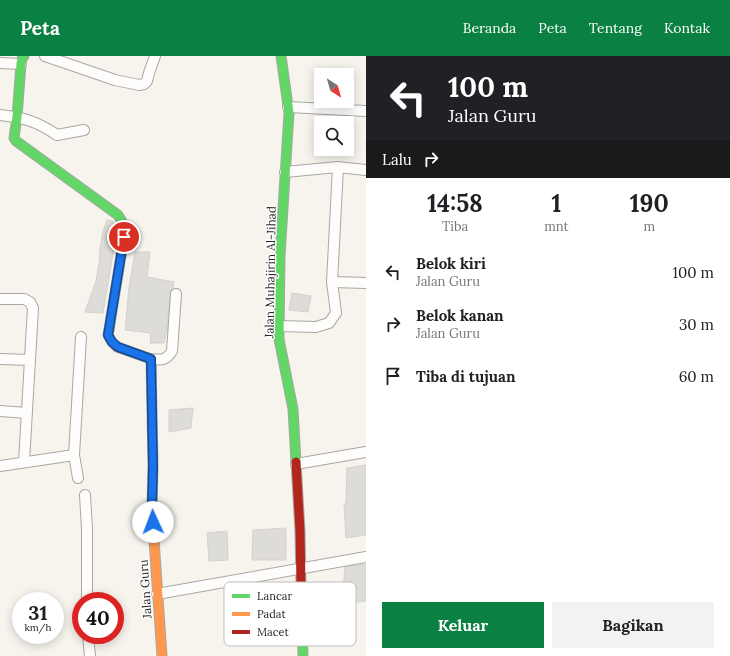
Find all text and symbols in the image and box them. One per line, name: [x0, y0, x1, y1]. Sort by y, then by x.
text: Peta: [20, 16, 60, 40]
text: Beranda: [463, 19, 516, 37]
text: Peta: [538, 19, 567, 37]
text: Tentang: [589, 19, 642, 37]
text: Kontak: [664, 19, 710, 37]
north arrow: [314, 68, 354, 108]
map controls: [314, 68, 354, 156]
text: 100 m: [448, 69, 528, 105]
icon: left: [382, 72, 434, 124]
text: Jalan Guru: [448, 104, 537, 127]
button: search: [314, 116, 354, 156]
icon: right: [420, 148, 442, 170]
text: Lalu: [382, 150, 412, 169]
text: 14:58: [427, 188, 483, 219]
text: 1: [551, 188, 561, 219]
text: 190: [630, 188, 669, 219]
street label: Jalan Muhajirin Al-Jihad: [261, 206, 279, 339]
text: Tiba: [442, 218, 468, 235]
text: mnt: [544, 218, 569, 235]
text: m: [643, 218, 655, 235]
pin: [107, 220, 141, 254]
icon: arrive: [113, 226, 135, 248]
text: Belok kiri: [416, 254, 486, 273]
icon: left: [382, 261, 404, 283]
text: 100 m: [673, 263, 714, 282]
text: Jalan Guru: [416, 273, 480, 290]
text: Belok kanan: [416, 306, 504, 325]
icon: right: [382, 313, 404, 335]
text: 30 m: [679, 315, 714, 334]
text: Jalan Guru: [416, 325, 480, 342]
icon: arrive: [382, 365, 404, 387]
text: Tiba di tujuan: [416, 367, 515, 386]
text: 60 m: [679, 367, 714, 386]
position arrow: [132, 501, 174, 543]
street label: Jalan Guru: [135, 559, 155, 620]
legend: [224, 582, 356, 646]
text: Lancar: [257, 589, 292, 603]
speed limit sign: 40: [72, 592, 124, 644]
text: 31: [28, 600, 48, 625]
button: Keluar: [382, 602, 544, 648]
button: Bagikan: [552, 602, 714, 648]
text: Padat: [257, 607, 286, 621]
text: km/h: [24, 621, 52, 634]
text: Macet: [257, 625, 289, 639]

